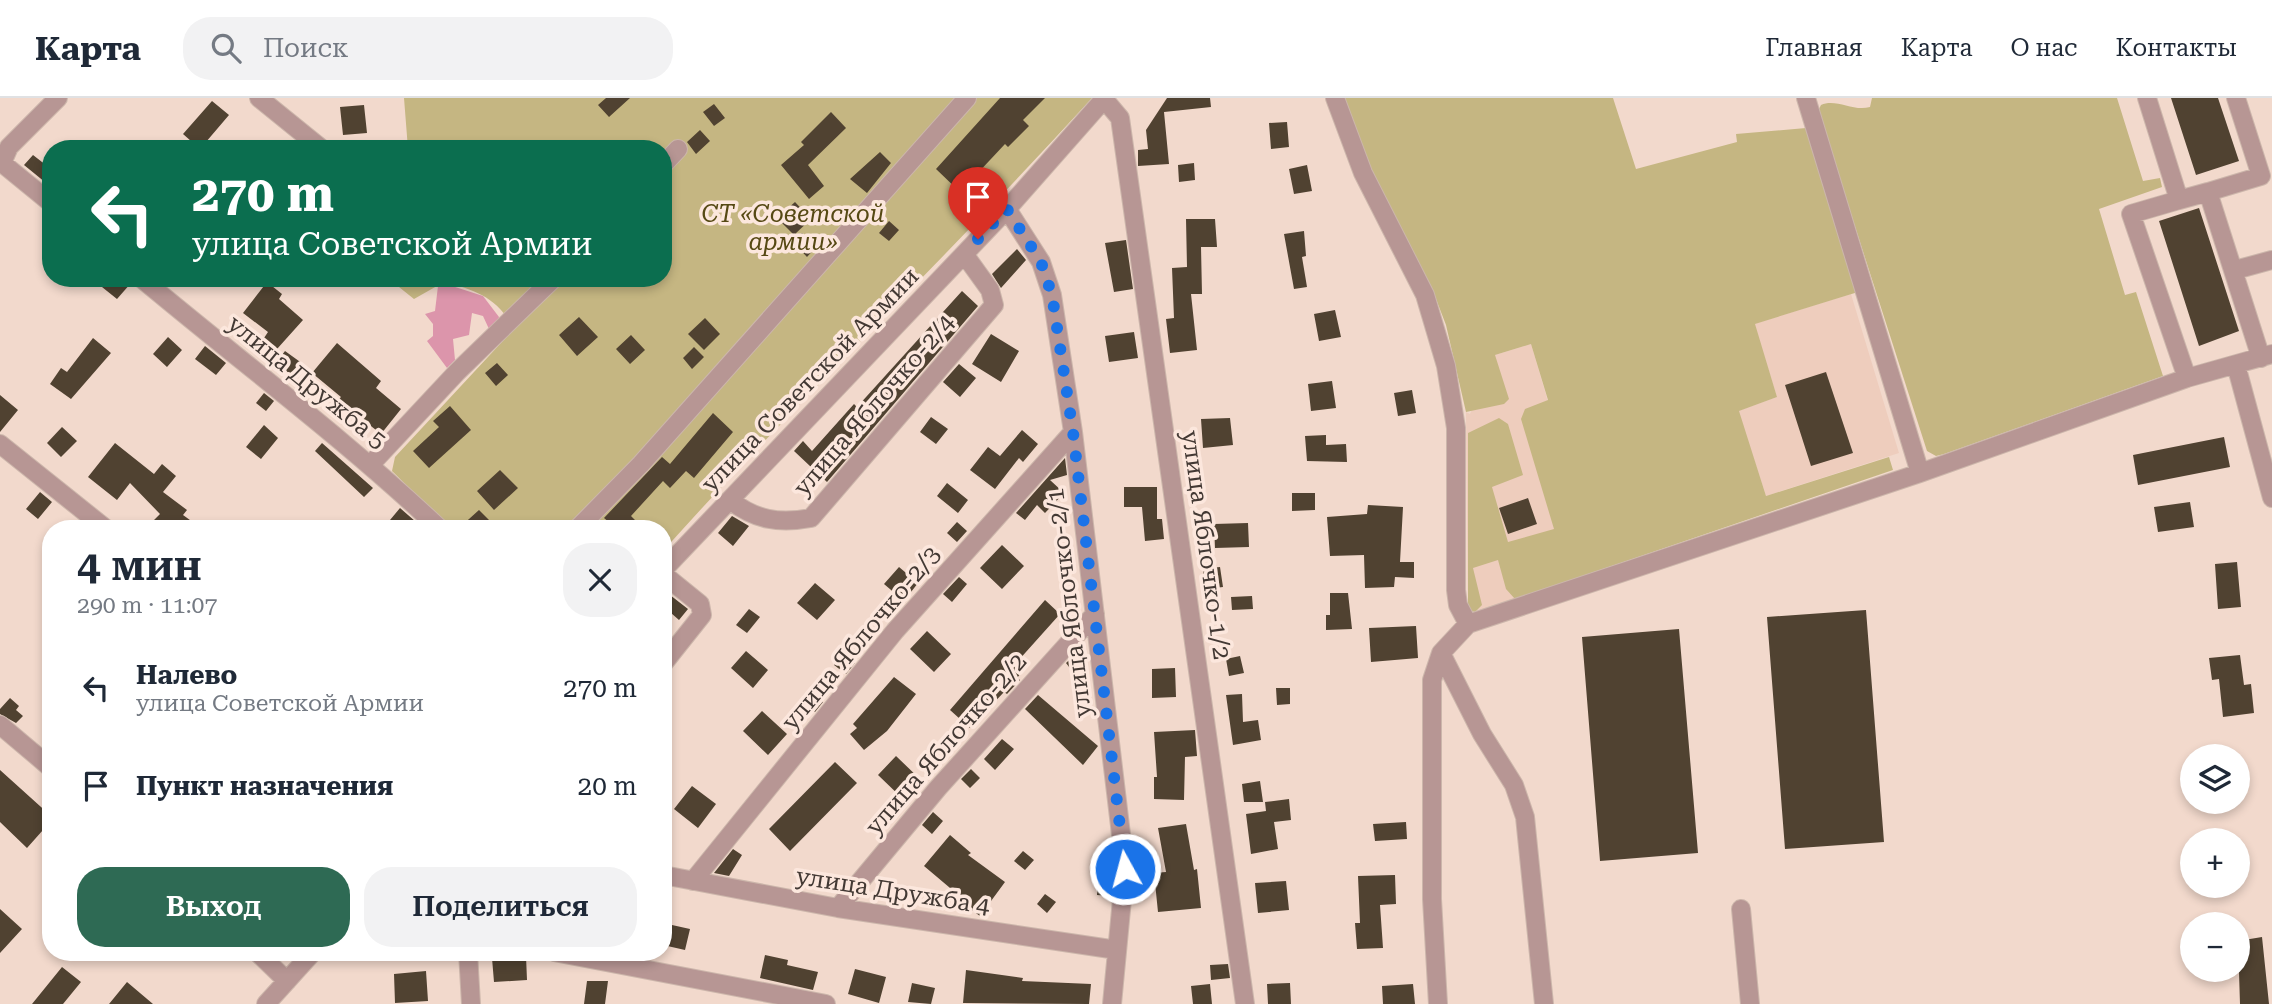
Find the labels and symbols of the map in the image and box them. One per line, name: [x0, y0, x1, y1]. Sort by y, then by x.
pin: [948, 167, 1008, 239]
park label: СТ «Советской армии»: [701, 200, 885, 256]
street label: улица Советской Армии: [696, 262, 924, 498]
street label: улица Яблочко-2/4: [788, 308, 961, 501]
street label: улица Дружба 5: [222, 309, 392, 455]
street label: улица Яблочко-1/2: [1176, 429, 1236, 661]
street label: улица Яблочко-2/1: [1041, 487, 1097, 719]
street label: улица Яблочко-2/3: [776, 540, 946, 736]
street label: улица Яблочко-2/2: [860, 648, 1032, 840]
position arrow: [1088, 832, 1162, 906]
street label: улица Дружба 4: [794, 862, 993, 920]

